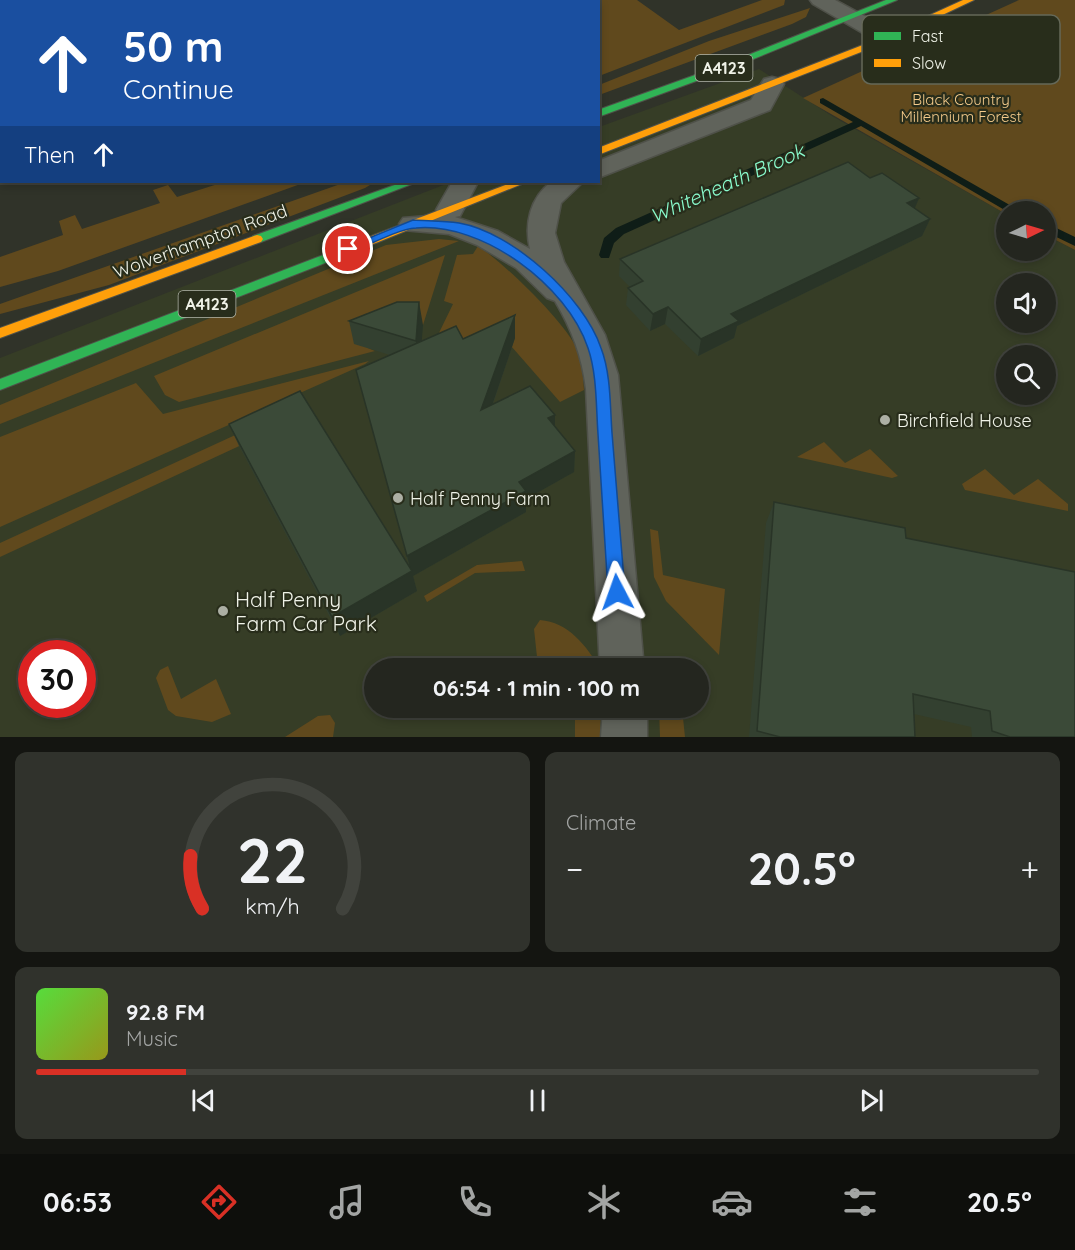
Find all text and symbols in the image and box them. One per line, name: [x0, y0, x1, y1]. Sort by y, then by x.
legend: [862, 15, 1060, 84]
text: 50 m: [123, 20, 223, 73]
icon: ahead: [24, 24, 102, 102]
text: Fast: [912, 26, 943, 46]
text: Slow: [912, 53, 946, 73]
road number: A4123: [696, 55, 752, 81]
text: Continue: [123, 72, 234, 106]
park label: Black Country Millennium Forest: [900, 90, 1022, 126]
water label: Whiteheath Brook: [646, 137, 810, 228]
icon: ahead: [87, 138, 120, 171]
text: Then: [24, 141, 75, 169]
street label: Wolverhampton Road: [110, 199, 290, 283]
north arrow: [996, 201, 1056, 261]
map controls: [996, 201, 1056, 405]
pin: [322, 223, 373, 274]
icon: arrive: [331, 232, 364, 265]
button: sound: [996, 273, 1056, 333]
road number: A4123: [178, 291, 236, 317]
button: search: [996, 345, 1056, 405]
place label: Birchfield House: [897, 409, 1032, 432]
marker: Birchfield House: [878, 413, 892, 427]
place label: Half Penny Farm: [410, 487, 550, 510]
marker: Half Penny Farm: [391, 491, 405, 505]
position arrow: [585, 560, 649, 624]
place label: Half Penny Farm Car Park: [235, 586, 377, 636]
marker: Half Penny Farm Car Park: [216, 604, 230, 618]
speed limit sign: 30: [18, 640, 96, 718]
text: 06:54 · 1 min · 100 m: [433, 674, 640, 702]
text: Climate: [566, 810, 636, 835]
text: 22: [237, 821, 308, 899]
text: 20.5°: [748, 840, 856, 896]
text: −: [566, 848, 583, 889]
text: +: [1020, 848, 1039, 889]
text: km/h: [245, 893, 300, 919]
text: 92.8 FM: [126, 998, 205, 1026]
text: Music: [126, 1026, 178, 1051]
icon: previous: [187, 1084, 220, 1117]
icon: pause: [521, 1084, 554, 1117]
icon: next: [855, 1084, 888, 1117]
icon: directions: [198, 1181, 240, 1223]
icon: music: [326, 1181, 368, 1223]
icon: phone: [454, 1181, 496, 1223]
icon: climate: [583, 1181, 625, 1223]
icon: car: [711, 1181, 753, 1223]
icon: filters: [839, 1181, 881, 1223]
text: 06:53: [43, 1185, 112, 1219]
text: 20.5°: [967, 1185, 1032, 1219]

